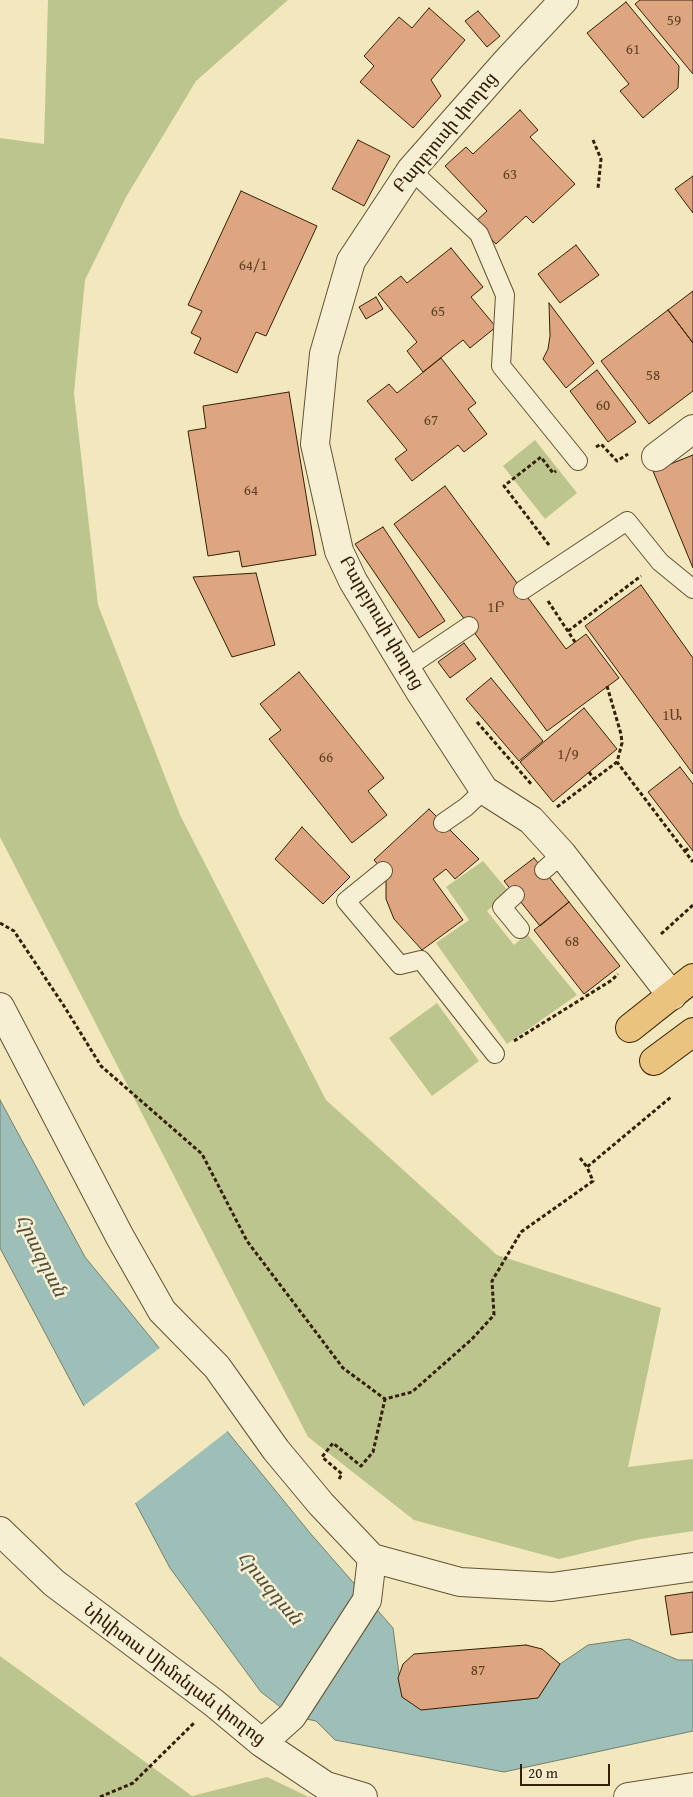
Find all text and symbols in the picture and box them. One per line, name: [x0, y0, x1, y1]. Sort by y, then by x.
house number: 59: [667, 12, 681, 30]
house number: 61: [626, 41, 640, 59]
street label: Բարբյուսի փողոց: [389, 68, 503, 198]
house number: 63: [503, 166, 517, 184]
house number: 64/1: [239, 257, 267, 275]
house number: 65: [431, 303, 445, 321]
house number: 58: [646, 367, 660, 385]
house number: 60: [596, 397, 610, 415]
house number: 67: [424, 412, 438, 430]
house number: 64: [244, 482, 258, 500]
street label: Բարբյուսի փողոց: [334, 552, 428, 694]
house number: 1Բ: [487, 599, 505, 617]
house number: 1Ա: [662, 707, 682, 725]
house number: 1/9: [557, 746, 579, 764]
house number: 66: [319, 749, 333, 767]
house number: 68: [565, 933, 579, 951]
water label: Հրազդան: [10, 1211, 70, 1301]
water label: Հրազդան: [232, 1548, 306, 1630]
street label: Նիկիտա Սիմոնյան փողոց: [79, 1599, 269, 1751]
house number: 87: [471, 1662, 485, 1680]
scale bar: [523, 1754, 613, 1786]
text: 20 m: [528, 1762, 558, 1783]

